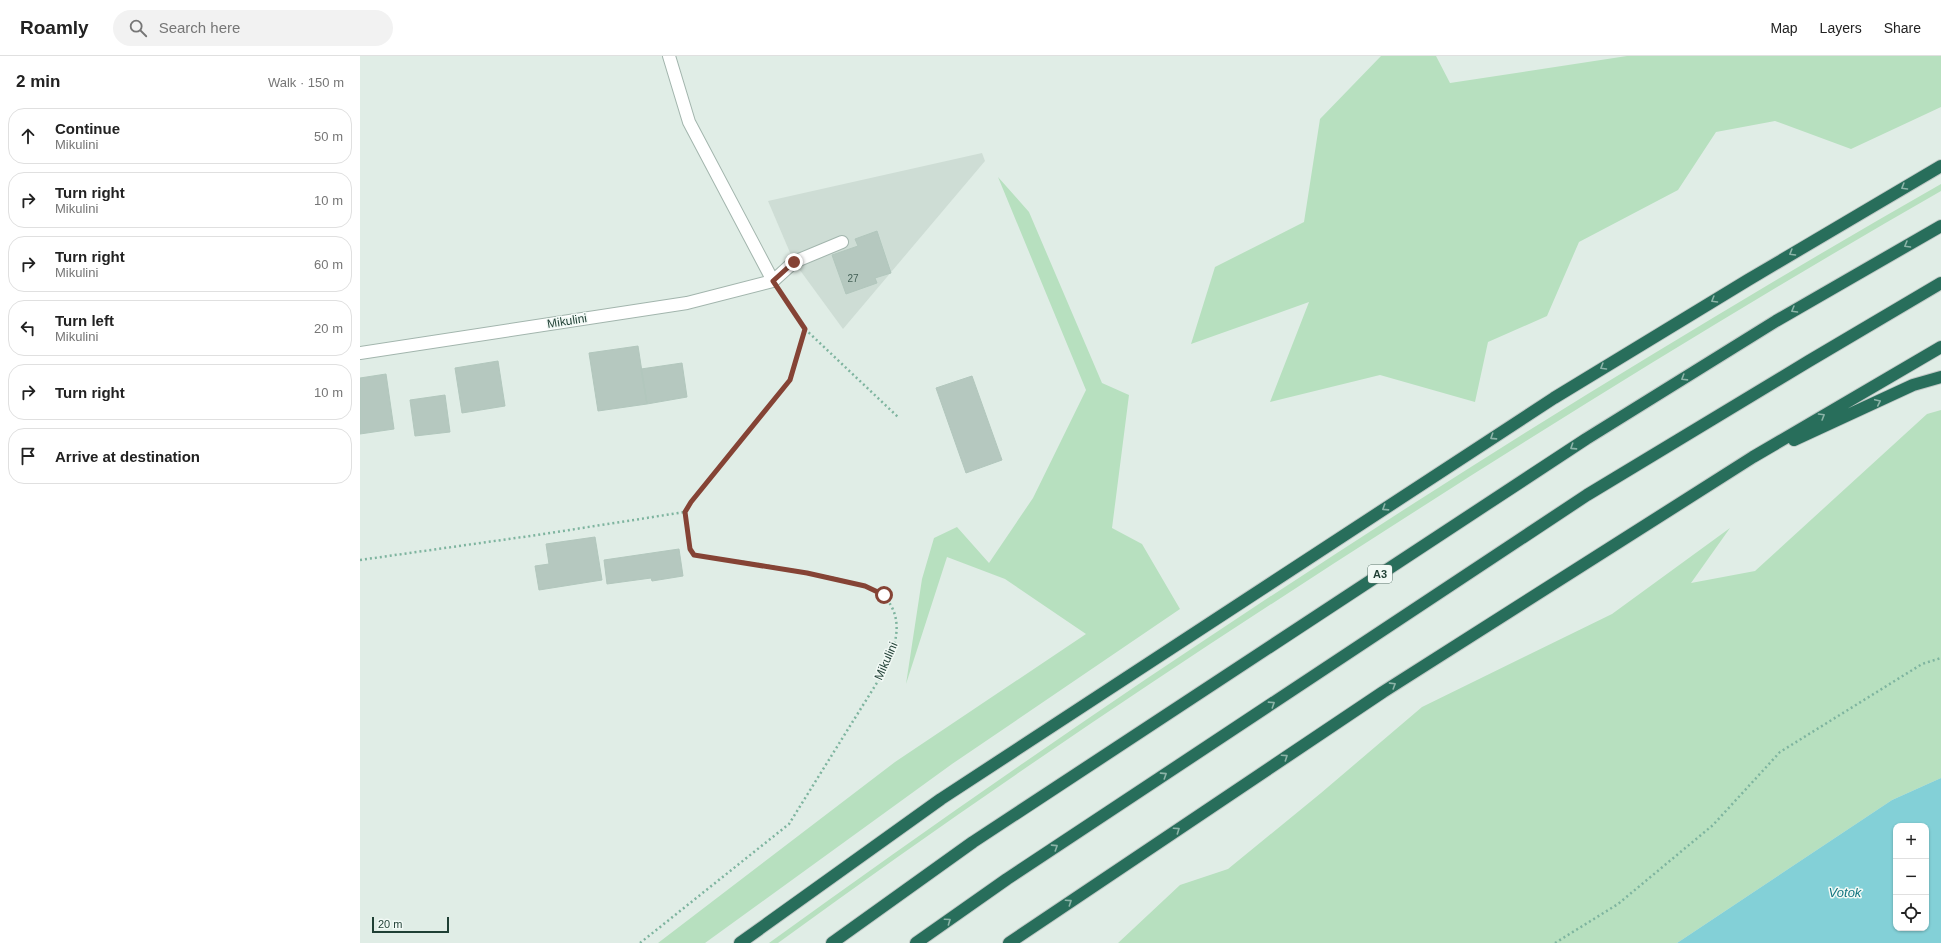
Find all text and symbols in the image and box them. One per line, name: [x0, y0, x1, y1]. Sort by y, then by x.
search box: [113, 10, 393, 46]
text: Roamly: [20, 17, 89, 38]
icon: search: [127, 17, 149, 39]
text: Search here: [159, 19, 240, 36]
text: Map: [1770, 20, 1798, 36]
text: Layers: [1820, 20, 1862, 36]
text: Share: [1884, 20, 1921, 36]
text: 2 min: [16, 72, 60, 91]
text: Walk · 150 m: [268, 75, 344, 90]
text: Continue: [55, 120, 120, 137]
icon: ahead: [17, 125, 39, 147]
text: 50 m: [314, 129, 343, 144]
text: Mikulini: [55, 137, 98, 152]
one-way arrow: [1901, 183, 1908, 190]
text: Turn right: [55, 184, 125, 201]
icon: right: [17, 189, 39, 211]
text: 10 m: [314, 193, 343, 208]
text: Mikulini: [55, 201, 98, 216]
one-way arrow: [1904, 241, 1911, 248]
text: Turn right: [55, 248, 125, 265]
one-way arrow: [1789, 249, 1796, 256]
icon: right: [17, 253, 39, 275]
route end: [785, 253, 803, 271]
text: 60 m: [314, 257, 343, 272]
text: Mikulini: [55, 265, 98, 280]
house number: 27: [847, 273, 859, 284]
one-way arrow: [1711, 295, 1718, 303]
one-way arrow: [1791, 306, 1799, 313]
street label: Mikulini: [546, 311, 588, 331]
text: Turn left: [55, 312, 114, 329]
icon: left: [17, 317, 39, 339]
text: 20 m: [314, 321, 343, 336]
text: Mikulini: [55, 329, 98, 344]
one-way arrow: [1600, 363, 1607, 370]
one-way arrow: [1681, 374, 1688, 381]
icon: right: [17, 381, 39, 403]
text: Turn right: [55, 384, 125, 401]
text: 10 m: [314, 385, 343, 400]
one-way arrow: [1874, 399, 1881, 407]
one-way arrow: [1818, 413, 1825, 420]
one-way arrow: [1491, 432, 1498, 439]
one-way arrow: [1571, 442, 1578, 449]
icon: arrive: [17, 445, 39, 467]
text: Arrive at destination: [55, 448, 200, 465]
one-way arrow: [1382, 504, 1389, 511]
road number: A3: [1368, 565, 1392, 583]
route start: [875, 586, 893, 604]
street label: Mikulini: [871, 640, 901, 682]
one-way arrow: [1389, 683, 1396, 690]
one-way arrow: [1268, 701, 1275, 708]
one-way arrow: [1281, 755, 1288, 762]
one-way arrow: [1160, 772, 1167, 780]
map controls: [1893, 823, 1929, 931]
button: +: [1893, 823, 1929, 859]
one-way arrow: [1173, 827, 1180, 835]
one-way arrow: [1051, 844, 1058, 852]
button: −: [1893, 859, 1929, 895]
water label: Votok: [1829, 885, 1863, 900]
button: locate: [1893, 895, 1929, 931]
one-way arrow: [1064, 900, 1071, 907]
scale bar: [372, 915, 449, 934]
text: 20 m: [378, 918, 402, 930]
one-way arrow: [944, 918, 951, 925]

